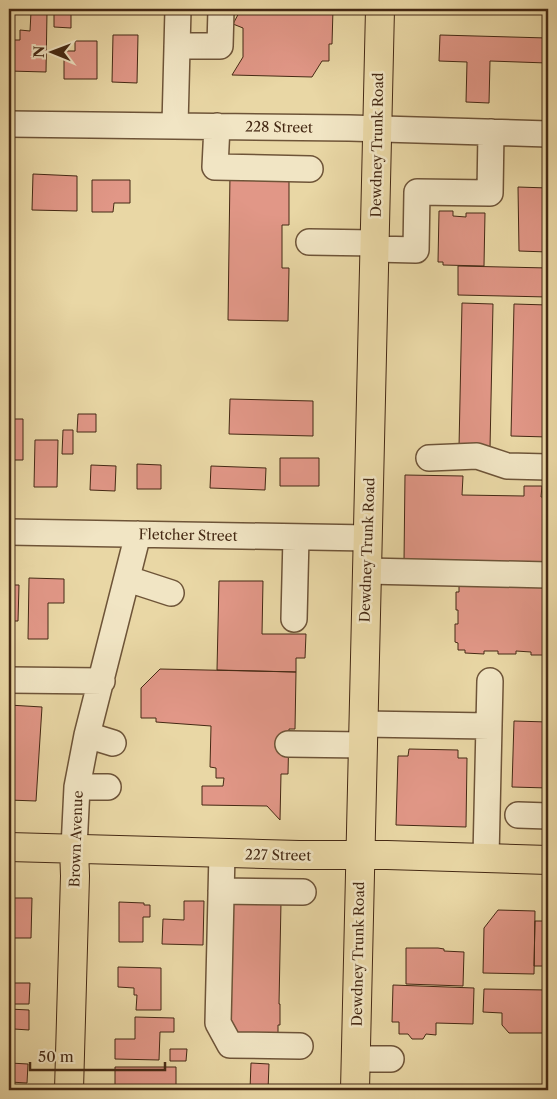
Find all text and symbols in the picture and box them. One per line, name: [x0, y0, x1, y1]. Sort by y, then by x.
north arrow: [28, 28, 78, 78]
text: N: [30, 46, 48, 58]
street label: Dewdney Trunk Road: [367, 72, 387, 218]
street label: 228 Street: [245, 117, 313, 137]
street label: Dewdney Trunk Road: [355, 477, 379, 623]
street label: Fletcher Street: [138, 525, 238, 545]
street label: Brown Avenue: [65, 790, 87, 888]
street label: 227 Street: [245, 845, 311, 865]
street label: Dewdney Trunk Road: [348, 881, 368, 1027]
scale bar: [30, 1039, 165, 1071]
text: 50 m: [38, 1047, 74, 1066]

